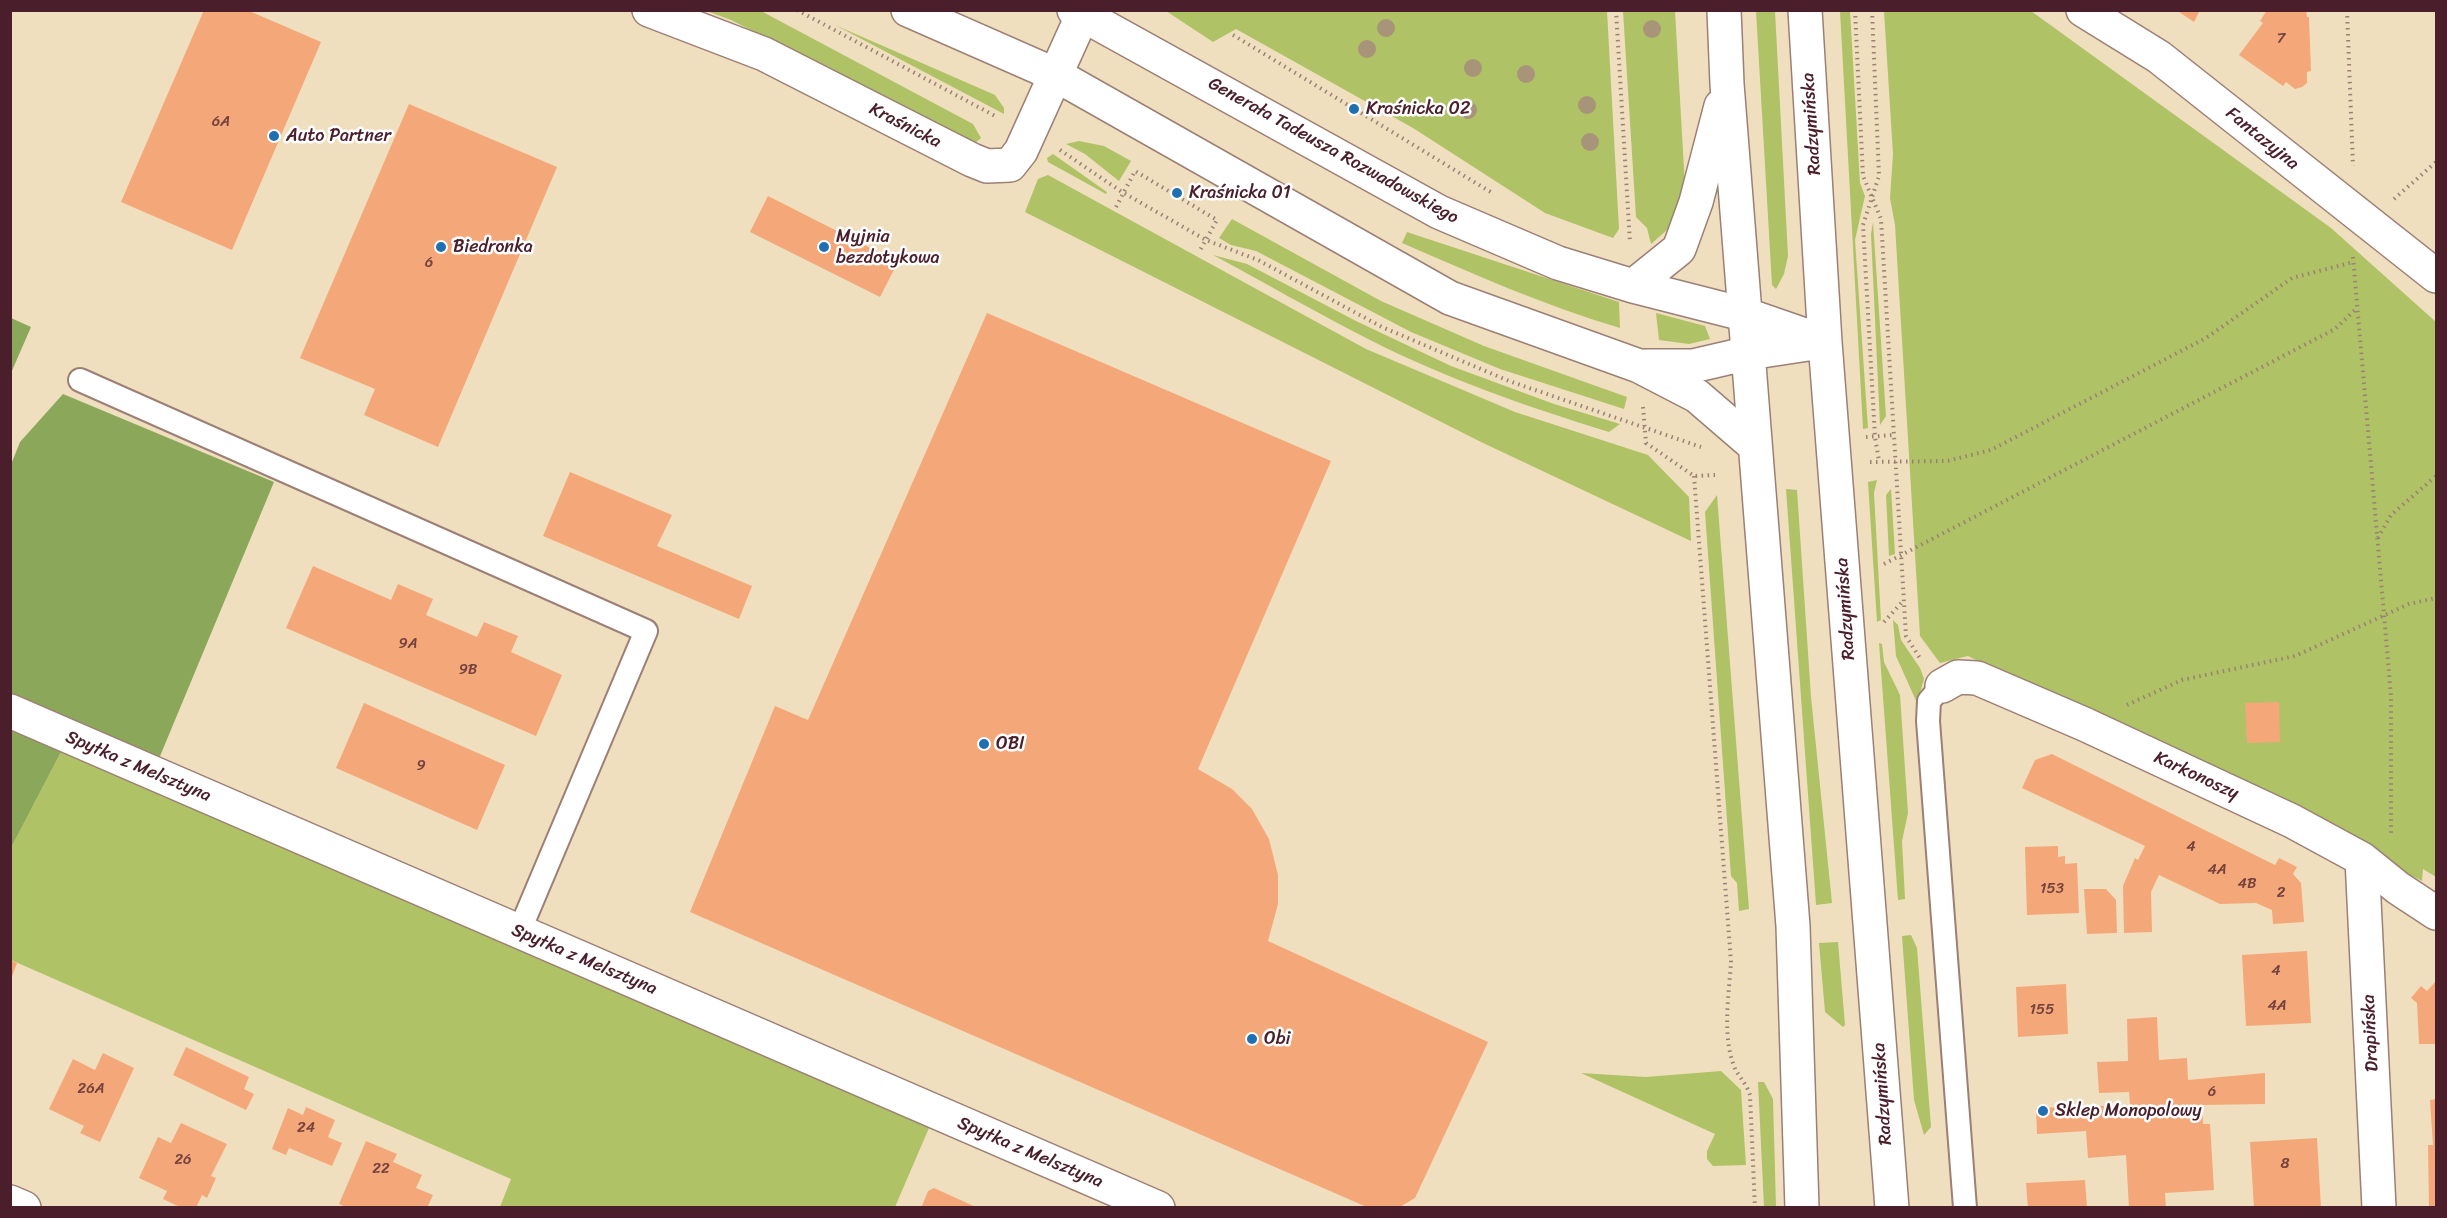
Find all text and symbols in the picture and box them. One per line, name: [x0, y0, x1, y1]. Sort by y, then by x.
house number: 7: [2277, 30, 2285, 48]
street label: Radzymińska: [1798, 72, 1826, 176]
street label: Generała Tadeusza Rozwadowskiego: [1204, 73, 1462, 229]
place label: Kraśnicka 02: [1366, 98, 1470, 120]
street label: Kraśnicka: [865, 99, 945, 153]
marker: Kraśnicka 02: [1347, 102, 1361, 116]
street label: Fantazyjna: [2221, 103, 2303, 175]
house number: 6A: [212, 113, 230, 131]
place label: Auto Partner: [286, 125, 391, 147]
marker: Auto Partner: [267, 129, 281, 143]
place label: Kraśnicka 01: [1189, 182, 1291, 204]
marker: Kraśnicka 01: [1170, 186, 1184, 200]
place label: Myjnia bezdotykowa: [836, 226, 939, 268]
place label: Biedronka: [453, 236, 533, 258]
marker: Biedronka: [434, 240, 448, 254]
marker: Myjnia bezdotykowa: [817, 240, 831, 254]
house number: 6: [425, 254, 433, 272]
street label: Radzymińska: [1832, 557, 1860, 661]
house number: 9A: [398, 635, 418, 653]
house number: 9B: [459, 661, 477, 679]
street label: Spytka z Melsztyna: [62, 727, 214, 807]
place label: OBI: [996, 733, 1025, 755]
marker: OBI: [977, 737, 991, 751]
street label: Karkonoszy: [2150, 747, 2242, 805]
house number: 9: [416, 757, 426, 775]
house number: 4: [2186, 838, 2196, 856]
house number: 4A: [2207, 861, 2227, 879]
house number: 4B: [2238, 875, 2256, 893]
house number: 153: [2040, 880, 2064, 898]
house number: 2: [2277, 884, 2285, 902]
street label: Spytka z Melsztyna: [508, 920, 660, 1000]
house number: 4: [2271, 962, 2281, 980]
street label: Drapińska: [2358, 994, 2384, 1072]
house number: 4A: [2267, 997, 2287, 1015]
house number: 155: [2030, 1001, 2054, 1019]
place label: Obi: [1264, 1028, 1291, 1050]
marker: Obi: [1245, 1032, 1259, 1046]
street label: Radzymińska: [1869, 1042, 1897, 1146]
house number: 26A: [77, 1080, 105, 1098]
house number: 6: [2208, 1083, 2216, 1101]
place label: Sklep Monopolowy: [2055, 1100, 2202, 1122]
marker: Sklep Monopolowy: [2036, 1104, 2050, 1118]
street label: Spytka z Melsztyna: [954, 1113, 1106, 1193]
house number: 24: [297, 1119, 315, 1137]
house number: 26: [174, 1151, 192, 1169]
house number: 8: [2280, 1155, 2290, 1173]
house number: 22: [372, 1160, 390, 1178]

